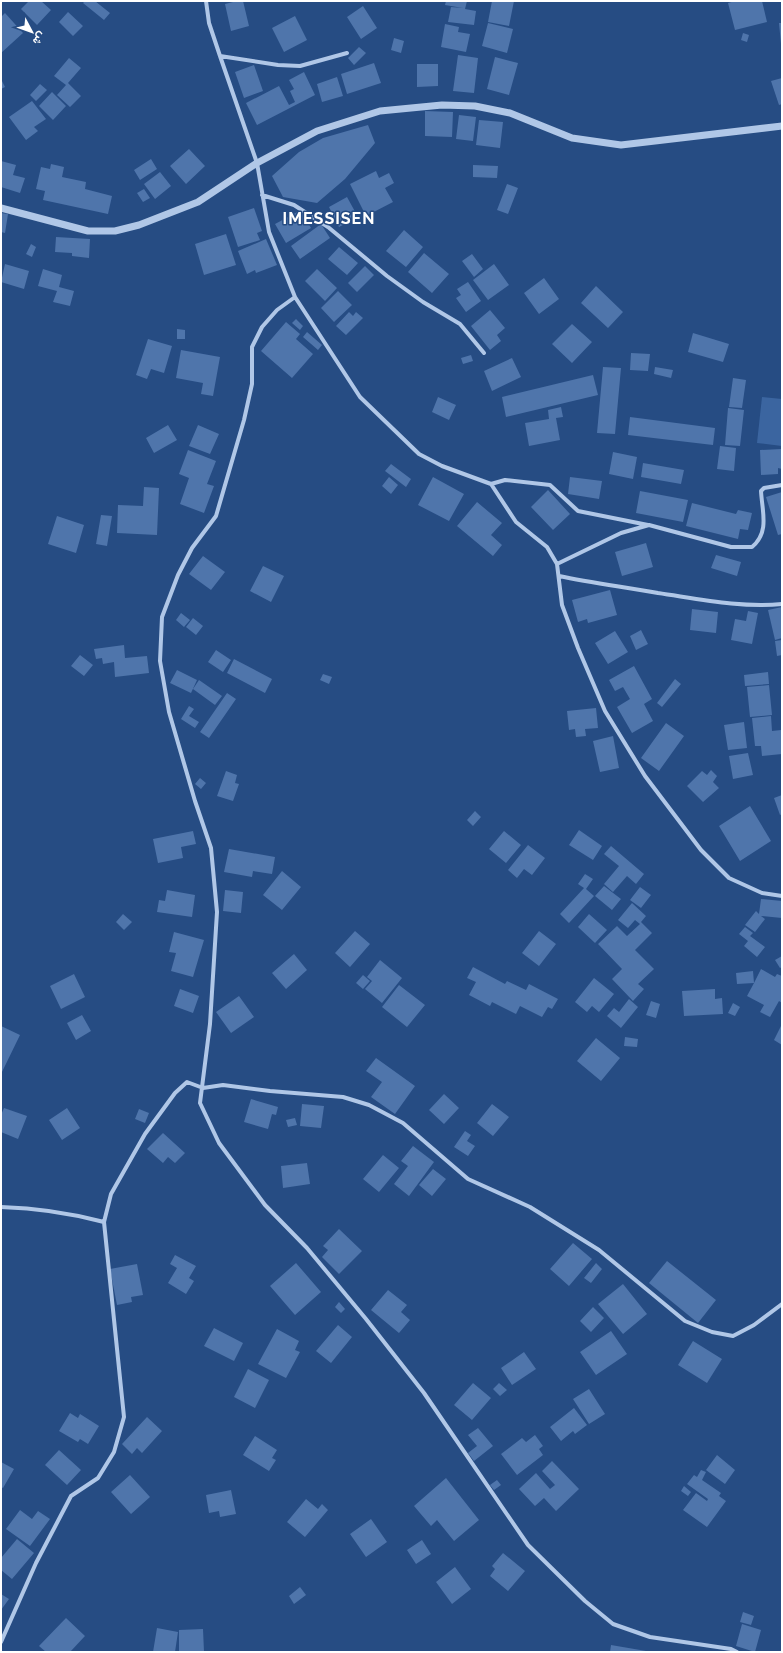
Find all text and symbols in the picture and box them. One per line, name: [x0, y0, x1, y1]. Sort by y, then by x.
north arrow: [12, 12, 52, 52]
text: ش: [30, 29, 48, 47]
district label: IMESSISEN: [283, 209, 375, 228]

